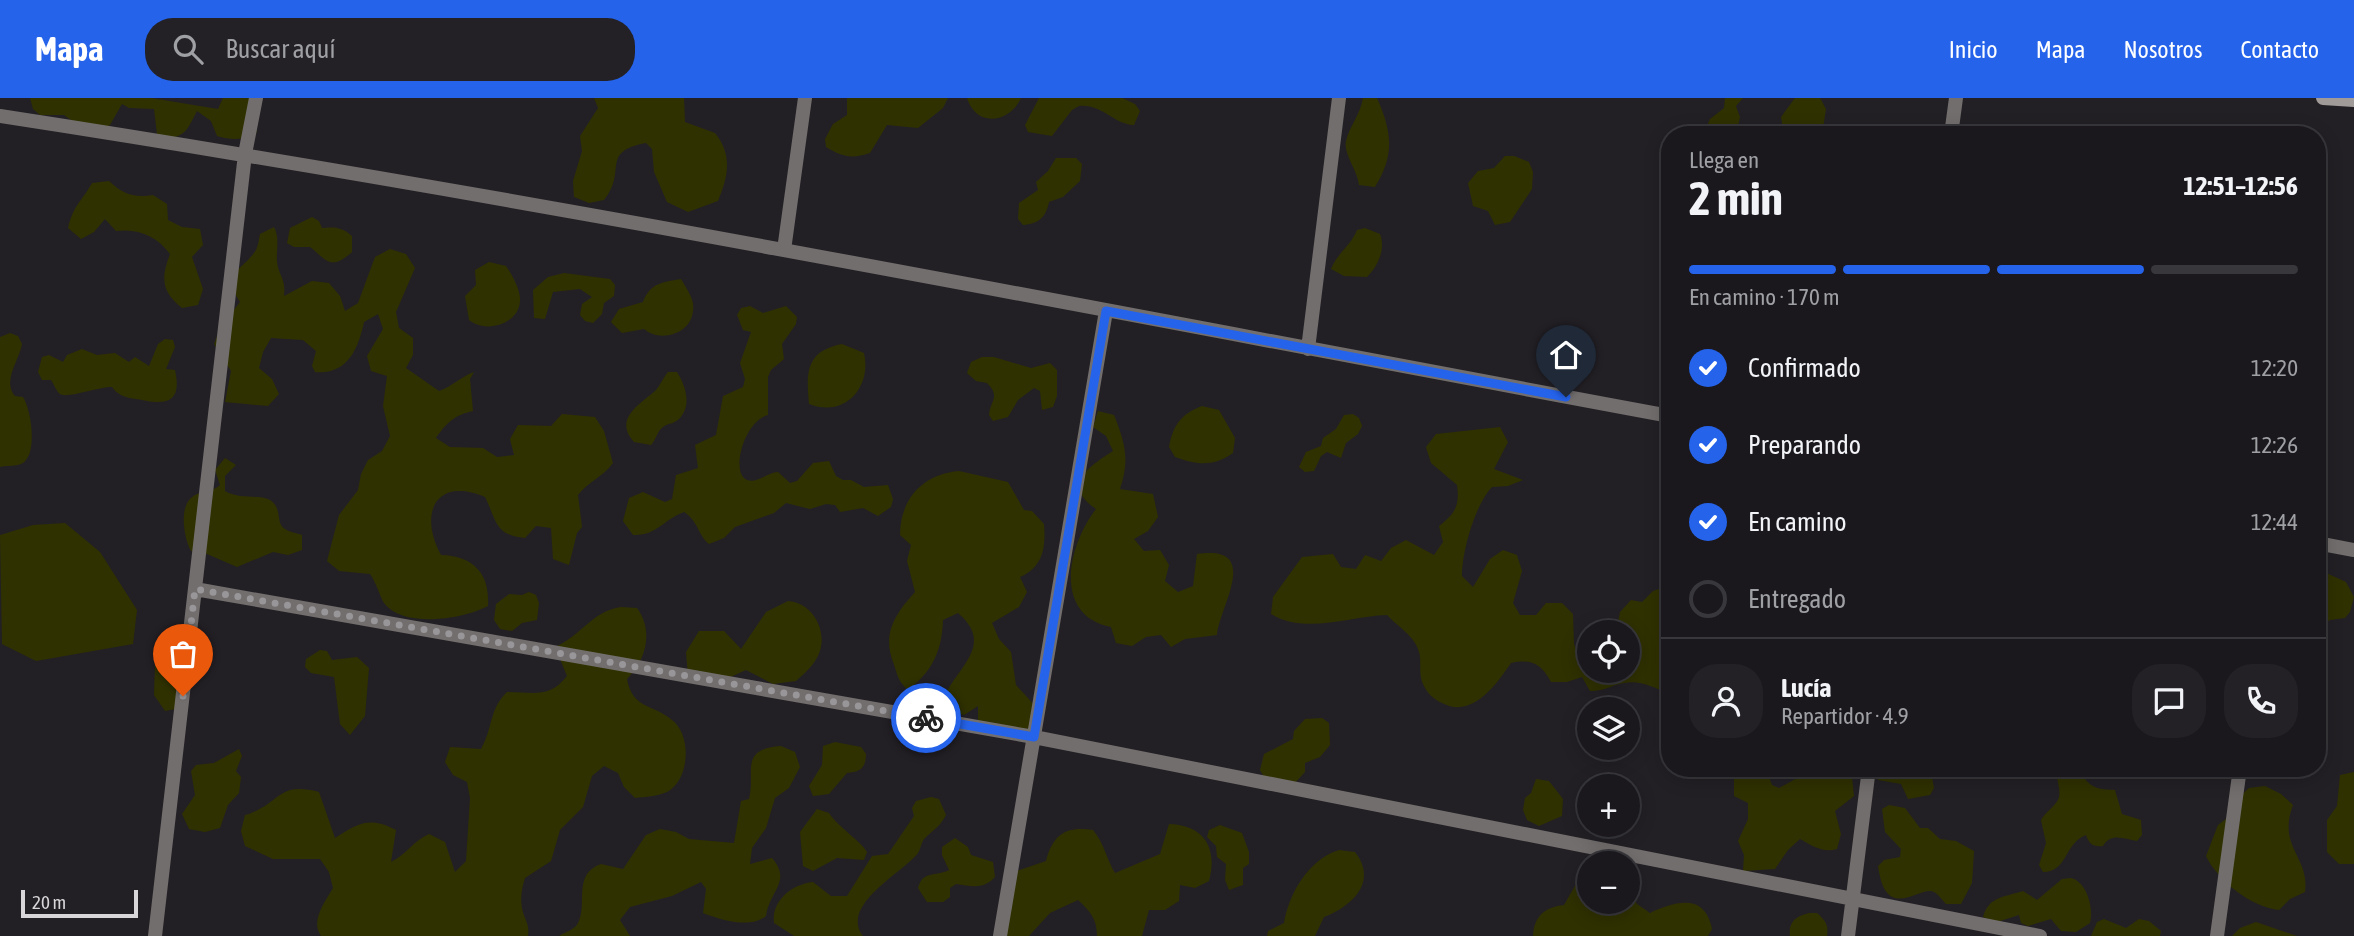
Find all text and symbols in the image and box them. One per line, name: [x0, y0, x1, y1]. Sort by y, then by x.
search box: [145, 18, 635, 81]
text: Mapa: [35, 30, 103, 68]
icon: search: [169, 30, 207, 68]
text: Buscar aquí: [225, 34, 335, 64]
text: Inicio: [1949, 36, 1998, 63]
text: Mapa: [2036, 36, 2085, 63]
text: Nosotros: [2123, 36, 2202, 63]
text: Contacto: [2240, 36, 2319, 63]
text: Llega en: [1689, 147, 1759, 173]
text: 12:51–12:56: [2183, 171, 2298, 201]
text: 2 min: [1689, 172, 1783, 225]
text: En camino · 170 m: [1689, 284, 1840, 310]
pin: [1536, 325, 1596, 397]
icon: home: [1547, 336, 1585, 374]
icon: check: [1689, 349, 1727, 387]
text: Confirmado: [1748, 353, 1861, 383]
text: 12:20: [2251, 355, 2298, 381]
icon: check: [1689, 426, 1727, 464]
text: Preparando: [1748, 430, 1861, 460]
text: 12:26: [2251, 432, 2298, 458]
icon: check: [1689, 503, 1727, 541]
text: En camino: [1748, 507, 1847, 537]
text: 12:44: [2251, 509, 2298, 535]
text: Entregado: [1748, 584, 1846, 614]
map controls: [1577, 620, 1640, 914]
button: locate: [1577, 620, 1640, 683]
pin: [153, 624, 213, 696]
icon: bag: [164, 635, 202, 673]
button: person: [1689, 664, 1763, 738]
button: chat: [2132, 664, 2206, 738]
button: phone: [2224, 664, 2298, 738]
text: Lucía: [1781, 673, 1831, 703]
courier: [891, 683, 961, 753]
button: layers: [1577, 697, 1640, 760]
icon: bike: [907, 699, 945, 737]
text: Repartidor · 4.9: [1781, 703, 1908, 729]
button: +: [1577, 774, 1640, 837]
button: −: [1577, 851, 1640, 914]
scale bar: [21, 887, 138, 919]
text: 20 m: [32, 891, 66, 913]

